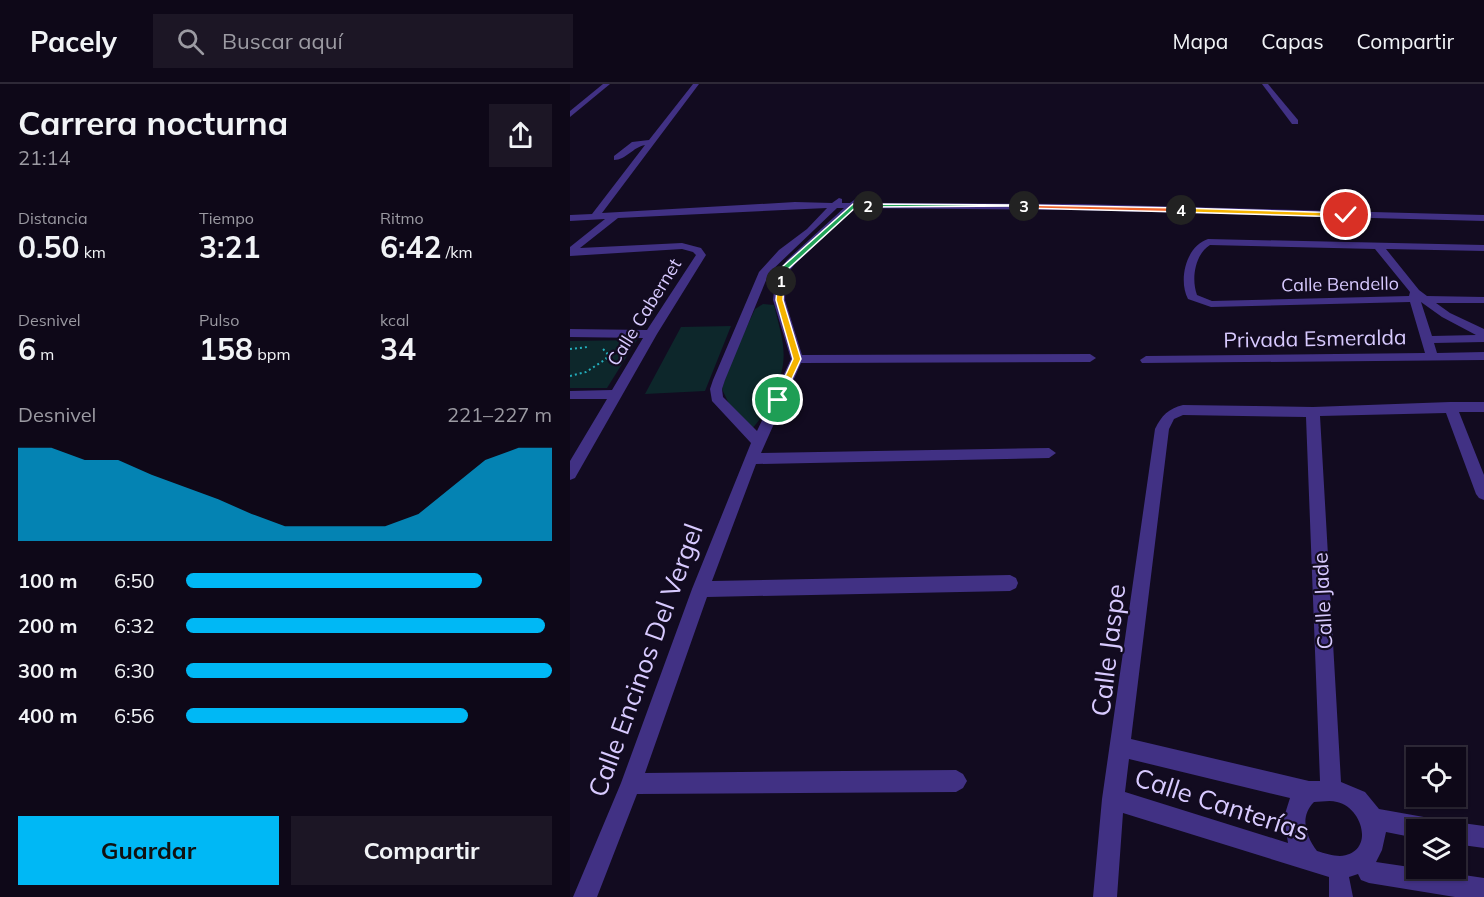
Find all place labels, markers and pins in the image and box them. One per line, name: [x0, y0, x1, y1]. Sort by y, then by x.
pin: [1320, 189, 1371, 240]
pin: 2: [853, 191, 883, 221]
pin: 3: [1009, 191, 1039, 221]
pin: 4: [1166, 195, 1196, 225]
pin: 1: [766, 266, 796, 296]
pin: [752, 374, 803, 425]

